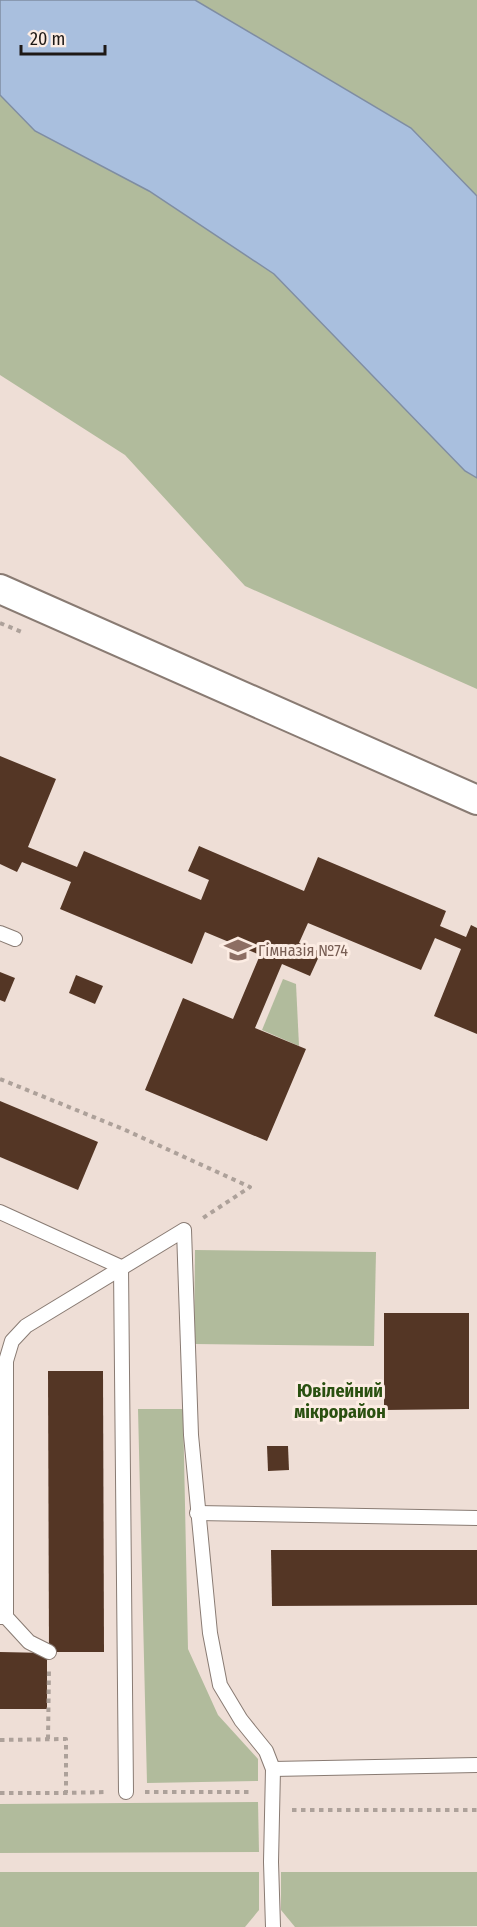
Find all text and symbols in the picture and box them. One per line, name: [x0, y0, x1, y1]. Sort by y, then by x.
scale bar: [21, 18, 105, 56]
text: 20 m: [30, 28, 65, 50]
school or university icon: Гімназія №74: [223, 935, 253, 965]
place label: Гімназія №74: [258, 941, 348, 960]
district label: Ювілейний мікрорайон: [294, 1380, 386, 1423]

